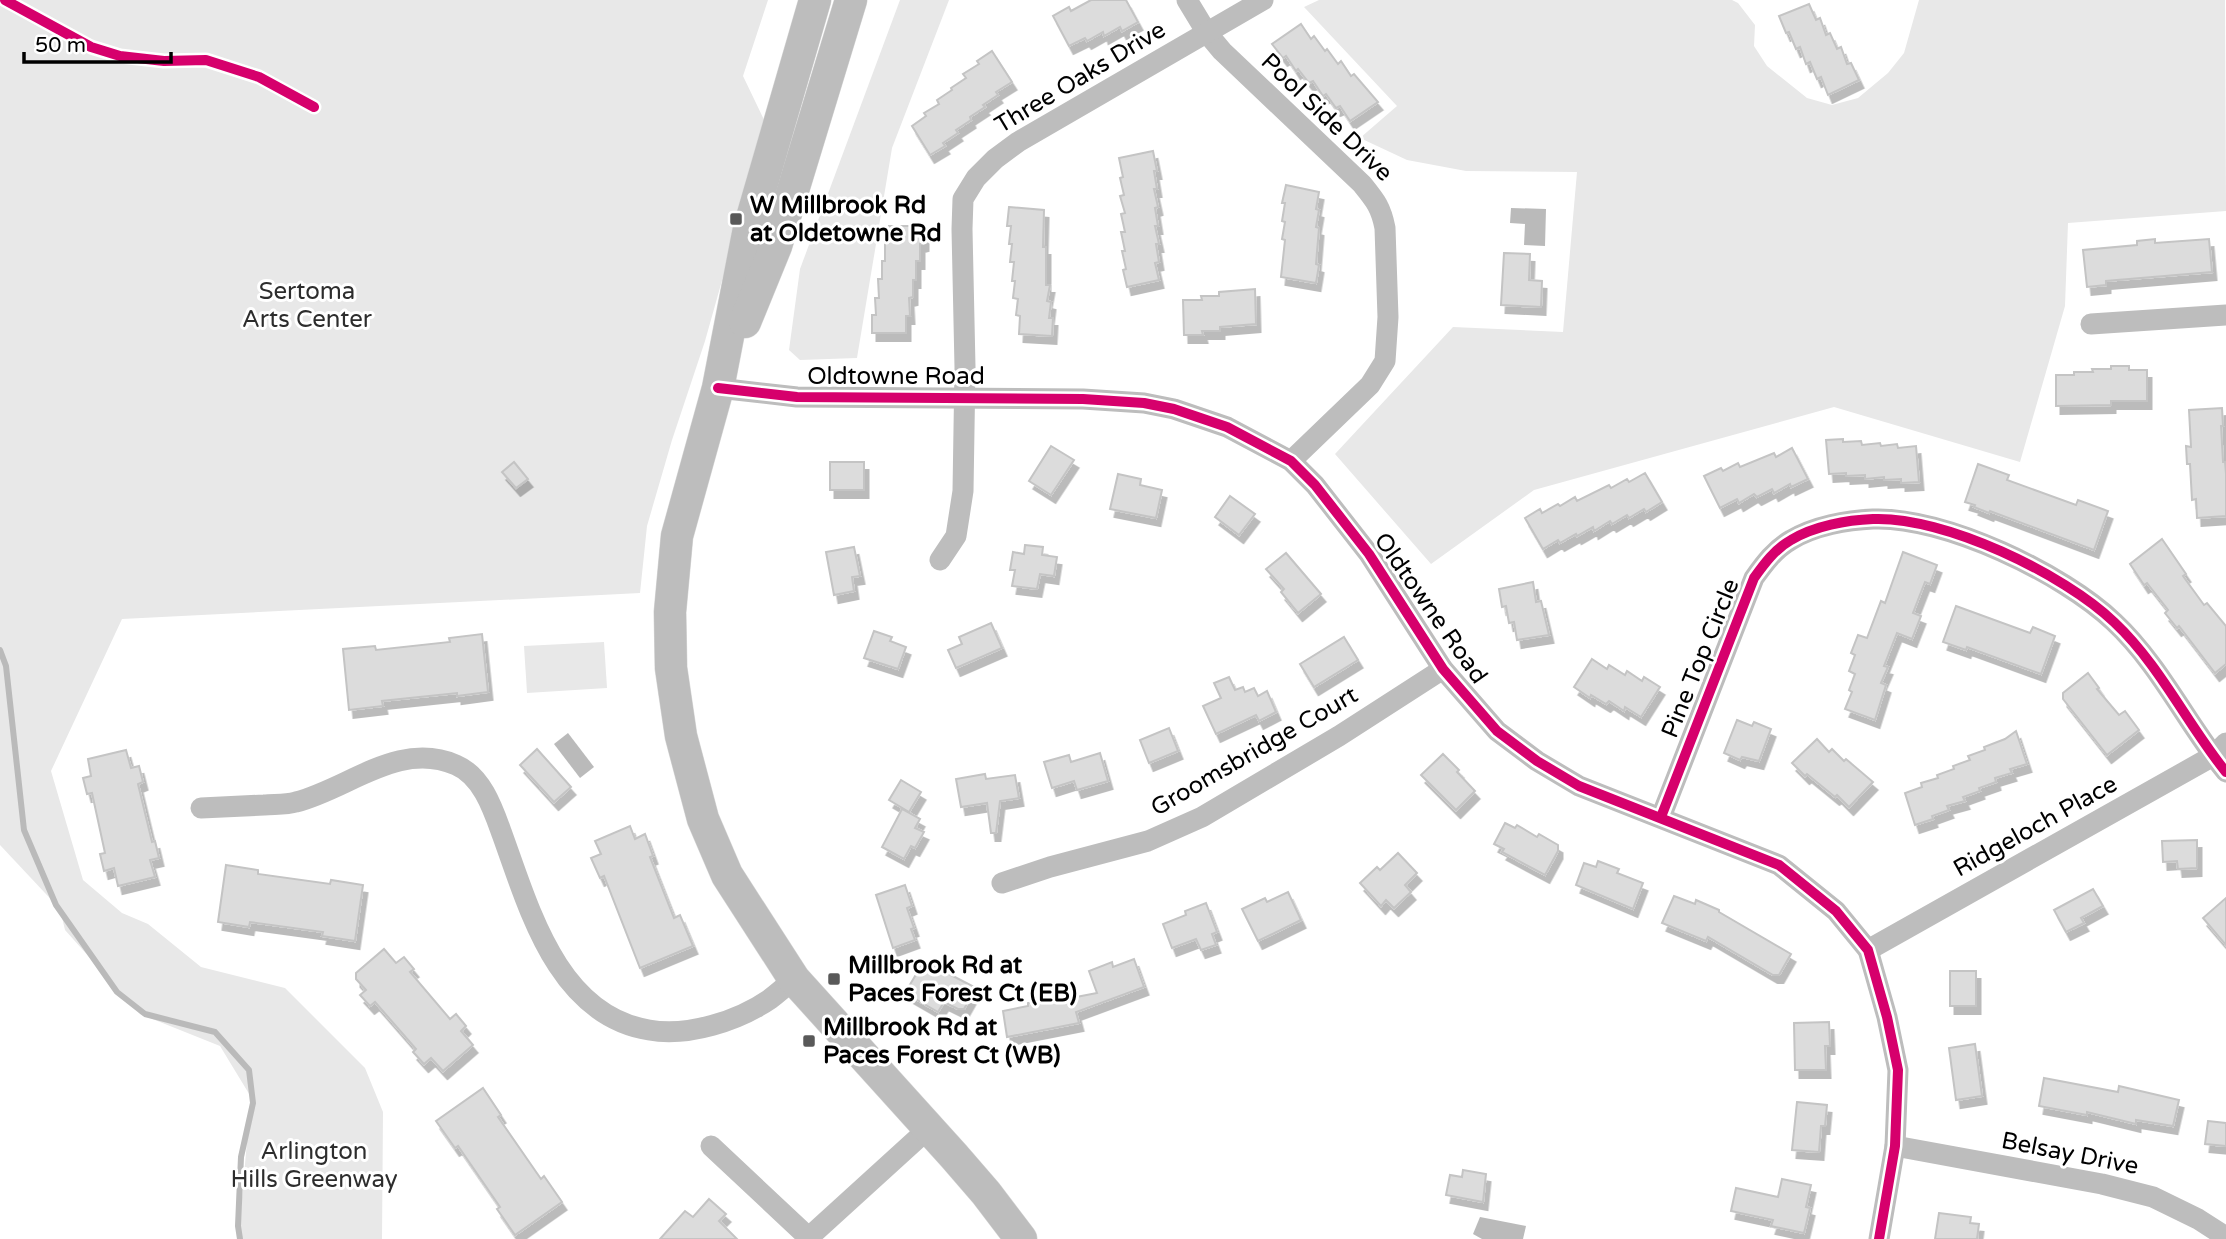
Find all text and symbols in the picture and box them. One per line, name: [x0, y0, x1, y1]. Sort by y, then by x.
street label: Three Oaks Drive: [990, 15, 1171, 140]
scale bar: [24, 21, 172, 65]
text: 50 m: [35, 33, 86, 58]
street label: Pool Side Drive: [1255, 47, 1399, 187]
place label: W Millbrook Rd at Oldetowne Rd: [750, 191, 942, 248]
marker: W Millbrook Rd at Oldetowne Rd: [728, 211, 744, 227]
park label: Sertoma Arts Center: [242, 277, 373, 334]
street label: Oldtowne Road: [807, 362, 985, 391]
street label: Oldtowne Road: [1368, 527, 1493, 689]
street label: Pine Top Circle: [1655, 574, 1746, 742]
street label: Groomsbridge Court: [1146, 680, 1363, 822]
street label: Ridgeloch Place: [1948, 769, 2122, 883]
place label: Millbrook Rd at Paces Forest Ct (EB): [848, 951, 1077, 1008]
marker: Millbrook Rd at Paces Forest Ct (EB): [826, 971, 842, 987]
place label: Millbrook Rd at Paces Forest Ct (WB): [823, 1013, 1061, 1070]
marker: Millbrook Rd at Paces Forest Ct (WB): [801, 1033, 817, 1049]
street label: Belsay Drive: [1999, 1126, 2141, 1181]
park label: Arlington Hills Greenway: [230, 1137, 398, 1194]

